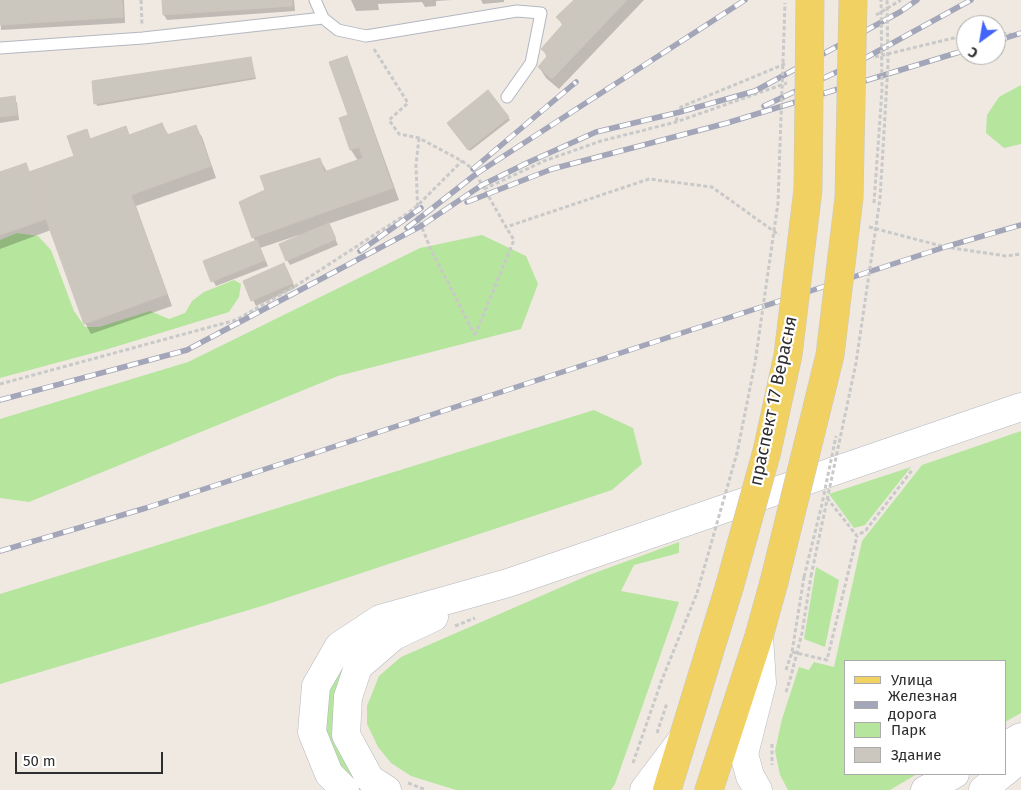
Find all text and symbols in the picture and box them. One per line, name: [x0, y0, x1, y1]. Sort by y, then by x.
north arrow: [956, 15, 1006, 65]
text: С: [965, 43, 981, 62]
street label: праспект 17 Верасня: [745, 314, 803, 488]
legend: [844, 660, 1006, 775]
text: Улица: [891, 671, 933, 689]
text: Железная дорога: [888, 687, 957, 723]
text: Парк: [891, 721, 926, 739]
scale bar: [18, 742, 165, 774]
text: Здание: [891, 746, 941, 764]
text: 50 m: [23, 752, 56, 770]

